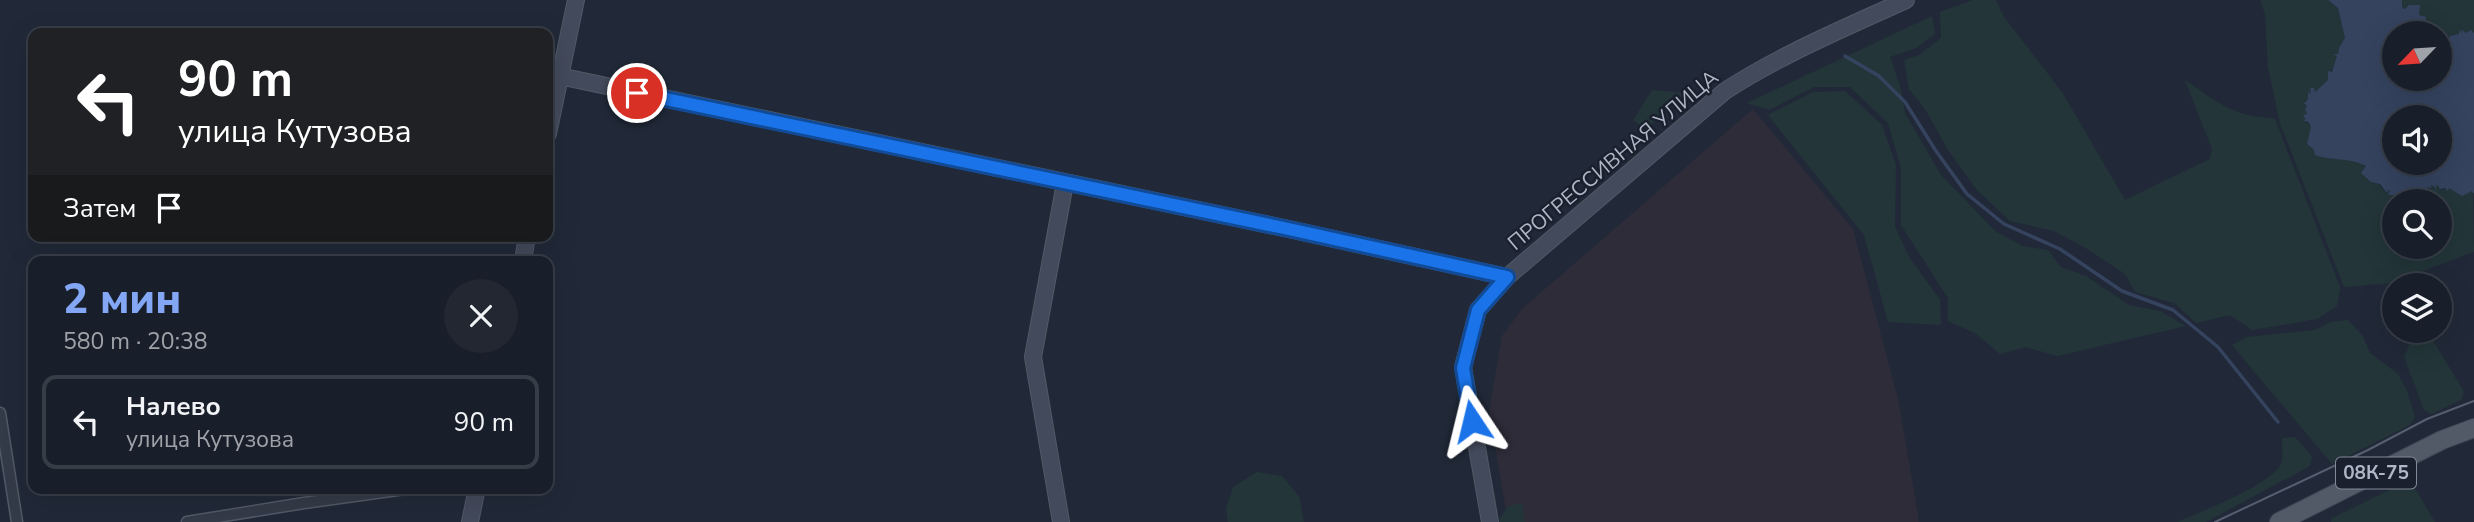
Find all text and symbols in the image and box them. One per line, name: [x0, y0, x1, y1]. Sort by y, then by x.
north arrow: [2382, 21, 2452, 91]
map controls: [2382, 21, 2452, 343]
text: 90 m: [178, 46, 293, 113]
icon: left: [63, 56, 154, 147]
pin: [607, 63, 667, 123]
street label: ПРОГРЕССИВНАЯ УЛИЦА: [1502, 63, 1724, 257]
icon: arrive: [618, 74, 656, 112]
button: sound: [2382, 105, 2452, 175]
text: улица Кутузова: [178, 110, 412, 153]
icon: arrive: [150, 189, 188, 227]
button: search: [2382, 189, 2452, 259]
text: Затем: [63, 191, 136, 226]
text: 2 мин: [63, 271, 181, 328]
button: layers: [2382, 273, 2452, 343]
button: close: [444, 279, 518, 353]
text: 580 m · 20:38: [63, 326, 208, 357]
position arrow: [1435, 384, 1509, 458]
text: Налево: [126, 389, 221, 424]
icon: left: [67, 403, 105, 441]
text: 90 m: [454, 405, 514, 440]
text: улица Кутузова: [126, 424, 294, 455]
road number: 08К-75: [2336, 458, 2416, 488]

